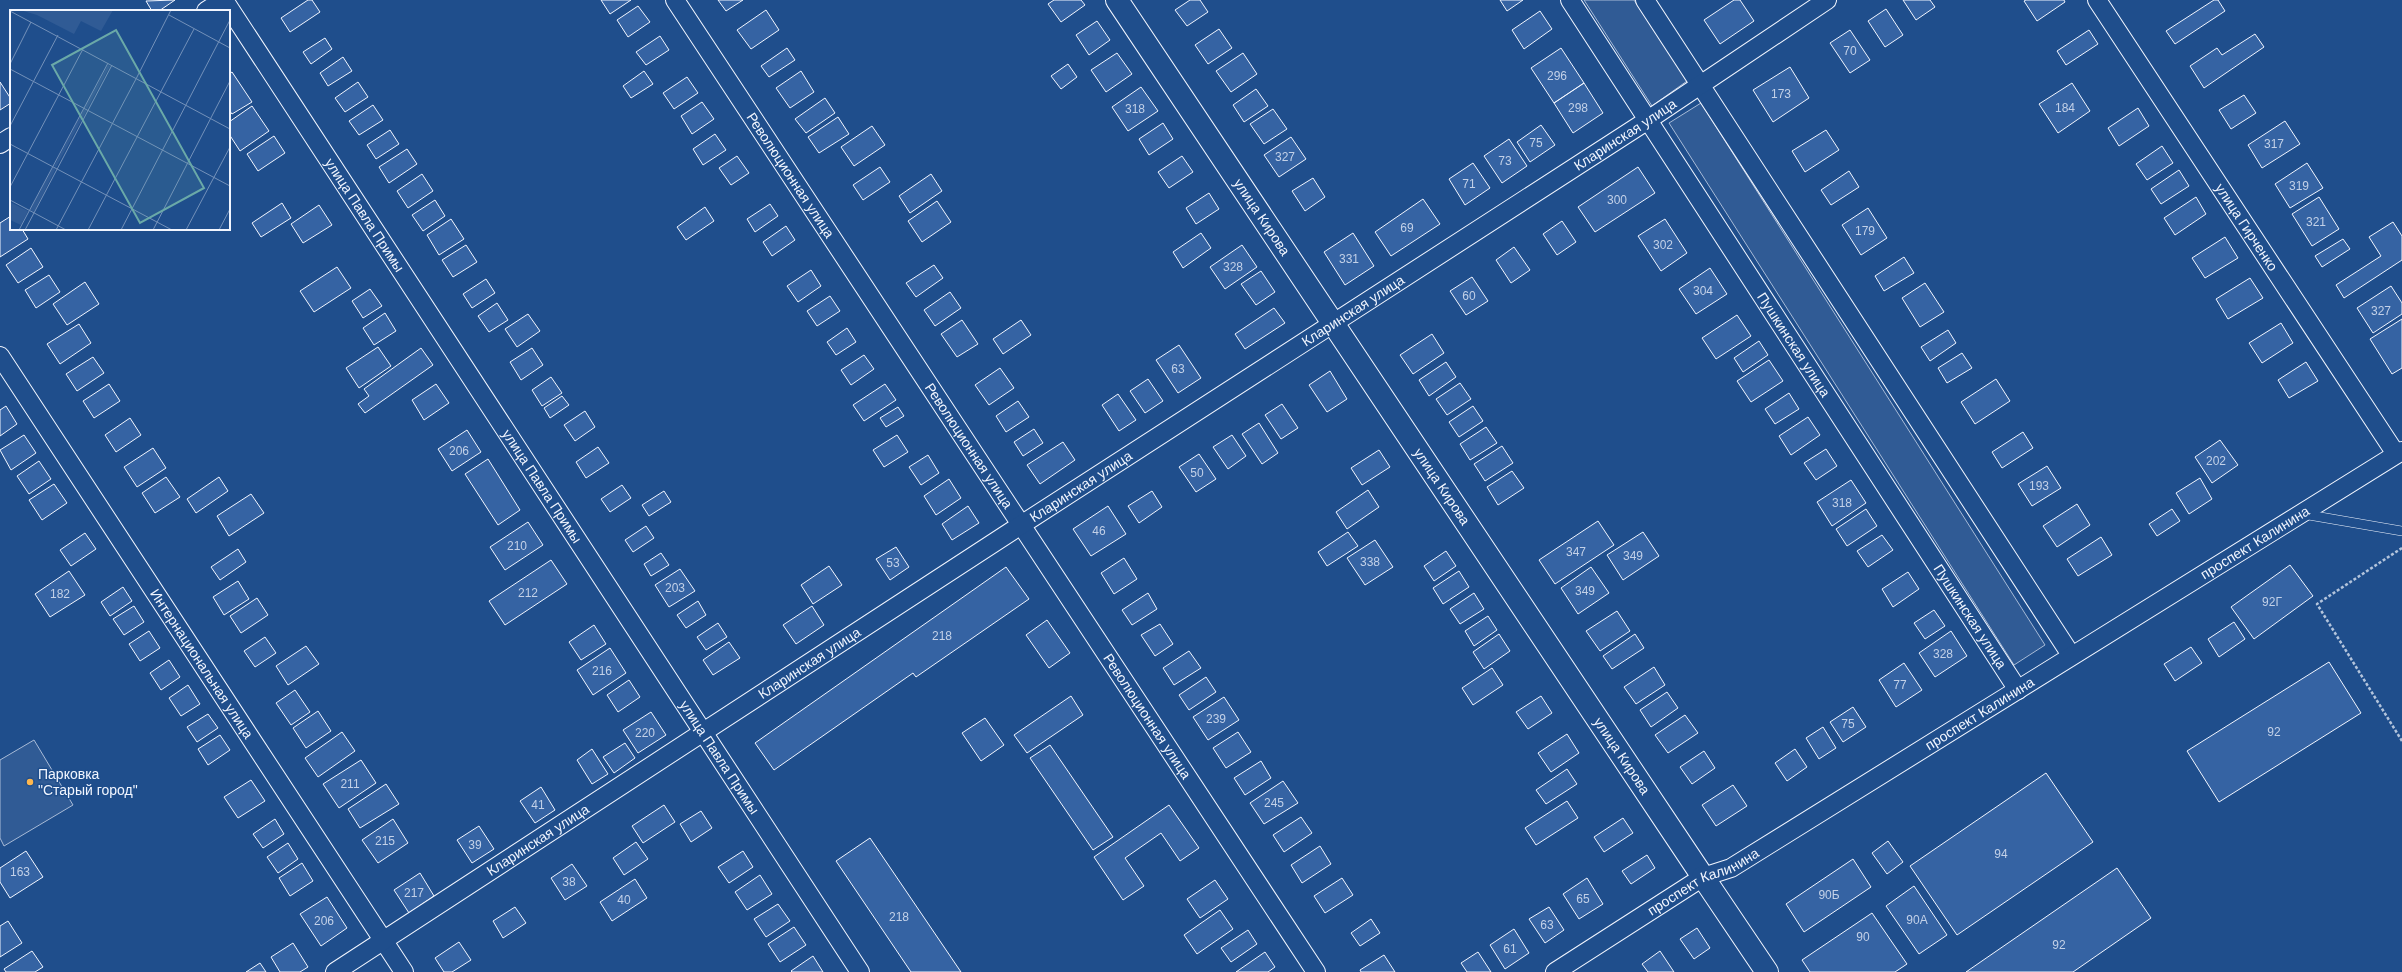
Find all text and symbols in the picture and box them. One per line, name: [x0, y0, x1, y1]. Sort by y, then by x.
inset map: [10, 10, 230, 230]
house number: 70: [1843, 44, 1857, 58]
house number: 296: [1547, 69, 1567, 83]
house number: 173: [1771, 87, 1791, 101]
street label: Кларинская улица: [1571, 95, 1679, 174]
house number: 298: [1568, 101, 1588, 115]
house number: 184: [2055, 101, 2075, 115]
house number: 318: [1125, 102, 1145, 116]
street label: Революционная улица: [743, 110, 838, 241]
house number: 75: [1529, 136, 1543, 150]
house number: 317: [2264, 137, 2284, 151]
house number: 327: [1275, 150, 1295, 164]
house number: 73: [1498, 154, 1512, 168]
street label: улица Павла Примы: [322, 155, 408, 275]
street label: улица Кирова: [1231, 176, 1294, 259]
house number: 71: [1462, 177, 1476, 191]
house number: 319: [2289, 179, 2309, 193]
street label: улица Гирченко: [2212, 180, 2281, 274]
house number: 300: [1607, 193, 1627, 207]
house number: 321: [2306, 215, 2326, 229]
house number: 69: [1400, 221, 1414, 235]
house number: 179: [1855, 224, 1875, 238]
house number: 302: [1653, 238, 1673, 252]
house number: 331: [1339, 252, 1359, 266]
house number: 328: [1223, 260, 1243, 274]
street label: Кларинская улица: [1299, 272, 1407, 349]
house number: 304: [1693, 284, 1713, 298]
house number: 60: [1462, 289, 1476, 303]
street label: Пушкинская улица: [1754, 290, 1834, 400]
house number: 327: [2371, 304, 2391, 318]
house number: 63: [1171, 362, 1185, 376]
street label: Революционная улица: [922, 380, 1016, 512]
street label: улица Павла Примы: [499, 426, 585, 546]
house number: 206: [449, 444, 469, 458]
street label: улица Кирова: [1411, 445, 1474, 528]
street label: Кларинская улица: [1027, 447, 1135, 525]
house number: 202: [2206, 454, 2226, 468]
house number: 50: [1190, 466, 1204, 480]
house number: 193: [2029, 479, 2049, 493]
house number: 318: [1832, 496, 1852, 510]
street label: проспект Калинина: [2197, 503, 2312, 582]
house number: 46: [1092, 524, 1106, 538]
house number: 210: [507, 539, 527, 553]
house number: 347: [1566, 545, 1586, 559]
house number: 349: [1623, 549, 1643, 563]
house number: 338: [1360, 555, 1380, 569]
house number: 53: [886, 556, 900, 570]
street label: Пушкинская улица: [1931, 561, 2010, 672]
house number: 203: [665, 581, 685, 595]
house number: 349: [1575, 584, 1595, 598]
street label: Интернациональная улица: [147, 586, 257, 742]
house number: 212: [518, 586, 538, 600]
house number: 182: [50, 587, 70, 601]
house number: 92Г: [2262, 595, 2282, 609]
street label: Кларинская улица: [755, 624, 863, 702]
house number: 218: [932, 629, 952, 643]
house number: 328: [1933, 647, 1953, 661]
street label: Революционная улица: [1100, 651, 1195, 782]
house number: 216: [592, 664, 612, 678]
street label: проспект Калинина: [1922, 674, 2037, 753]
house number: 77: [1893, 678, 1907, 692]
street label: улица Павла Примы: [677, 697, 763, 817]
house number: 239: [1206, 712, 1226, 726]
street label: улица Кирова: [1591, 714, 1654, 797]
house number: 75: [1841, 717, 1855, 731]
house number: 92: [2267, 725, 2281, 739]
house number: 220: [635, 726, 655, 740]
place label: Парковка "Старый город": [38, 766, 138, 798]
marker: Парковка "Старый город": [25, 777, 35, 787]
house number: 211: [340, 777, 360, 791]
house number: 245: [1264, 796, 1284, 810]
house number: 41: [531, 798, 545, 812]
street label: Кларинская улица: [484, 801, 592, 879]
house number: 215: [375, 834, 395, 848]
house number: 39: [468, 838, 482, 852]
street label: проспект Калинина: [1644, 845, 1762, 919]
house number: 94: [1994, 847, 2008, 861]
house number: 163: [10, 865, 30, 879]
house number: 38: [562, 875, 576, 889]
house number: 217: [404, 886, 424, 900]
house number: 90Б: [1818, 888, 1840, 902]
house number: 65: [1576, 892, 1590, 906]
house number: 40: [617, 893, 631, 907]
house number: 218: [889, 910, 909, 924]
house number: 90А: [1906, 913, 1928, 927]
house number: 206: [314, 914, 334, 928]
house number: 63: [1540, 918, 1554, 932]
house number: 90: [1856, 930, 1870, 944]
house number: 92: [2052, 938, 2066, 952]
house number: 61: [1503, 942, 1517, 956]

